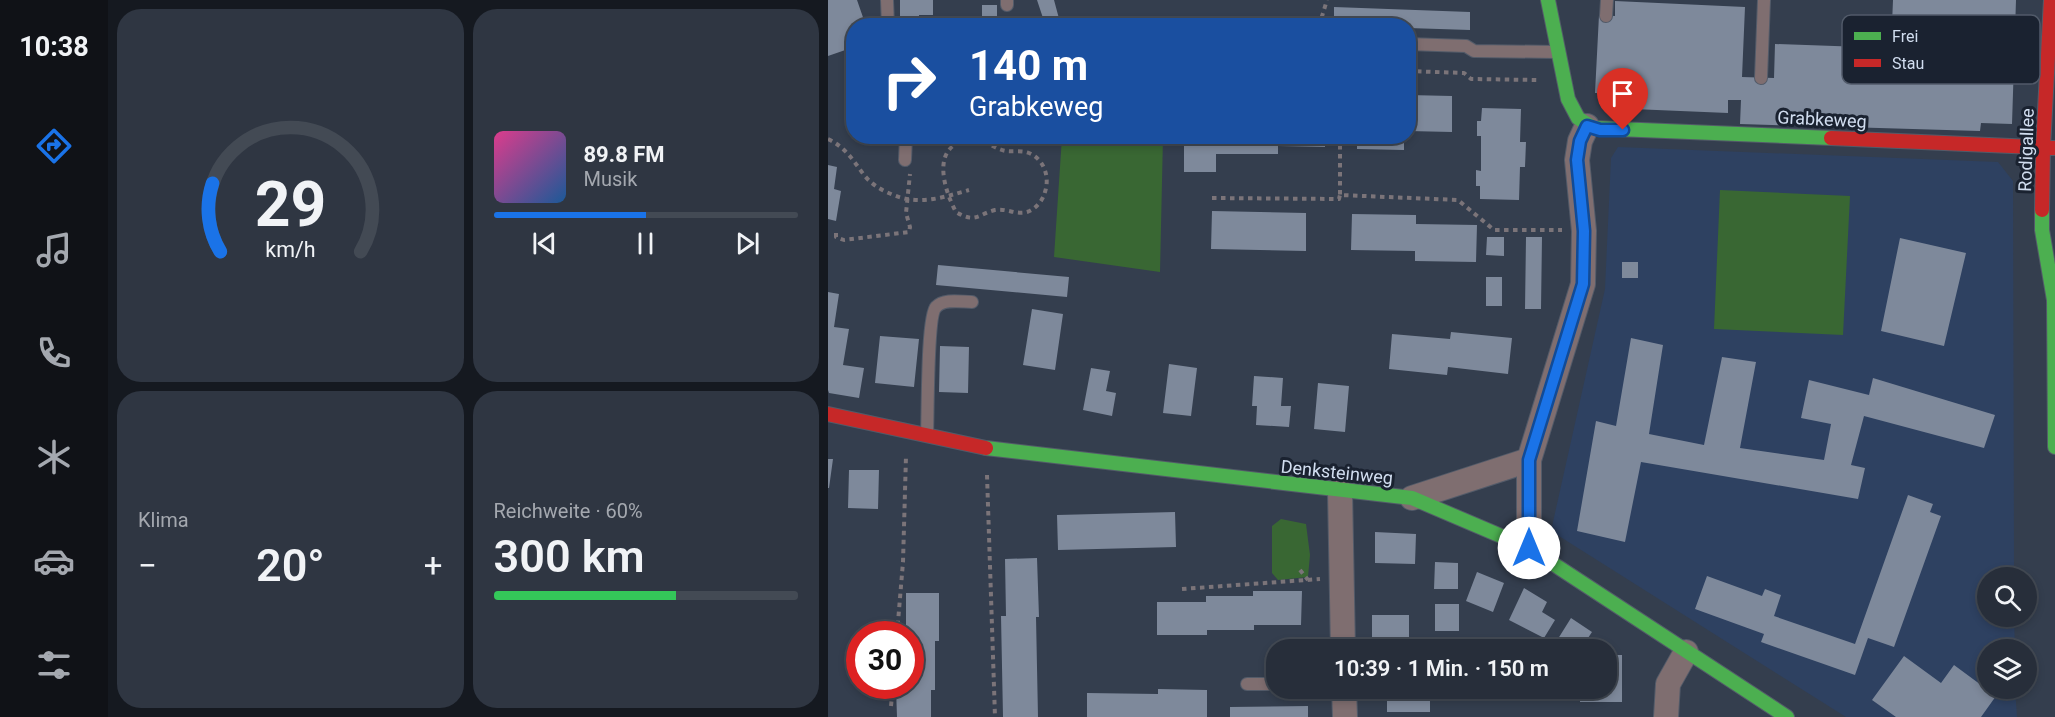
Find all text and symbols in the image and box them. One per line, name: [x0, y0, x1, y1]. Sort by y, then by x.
legend: [1842, 15, 2040, 84]
text: Frei: [1892, 27, 1918, 46]
text: 10:38: [19, 31, 89, 63]
text: 140 m: [969, 41, 1088, 90]
icon: right: [870, 42, 948, 120]
text: Stau: [1892, 54, 1924, 73]
pin: [1597, 68, 1648, 130]
icon: arrive: [1606, 77, 1639, 110]
text: Grabkeweg: [969, 91, 1103, 123]
street label: Grabkeweg: [1777, 106, 1867, 132]
street label: Rodigallee: [2014, 108, 2038, 192]
icon: directions: [33, 125, 75, 167]
text: 89.8 FM: [584, 142, 665, 167]
text: Musik: [584, 167, 637, 191]
text: 29: [254, 169, 326, 242]
icon: previous: [528, 227, 561, 260]
icon: pause: [629, 227, 662, 260]
icon: next: [731, 227, 764, 260]
icon: music: [33, 229, 75, 271]
text: km/h: [265, 238, 315, 263]
icon: phone: [33, 332, 75, 374]
icon: climate: [33, 436, 75, 478]
street label: Denksteinweg: [1280, 456, 1394, 488]
text: Reichweite · 60%: [494, 499, 643, 523]
text: Klima: [138, 508, 189, 532]
position arrow: [1497, 516, 1561, 580]
text: 300 km: [494, 530, 645, 583]
text: 20°: [256, 539, 325, 592]
icon: car: [33, 540, 75, 582]
text: −: [138, 546, 157, 585]
text: +: [424, 546, 443, 585]
map controls: [1977, 567, 2037, 699]
button: search: [1977, 567, 2037, 627]
speed limit sign: 30: [846, 621, 924, 699]
button: layers: [1977, 639, 2037, 699]
icon: filters: [33, 644, 75, 686]
text: 10:39 · 1 Min. · 150 m: [1334, 656, 1549, 681]

